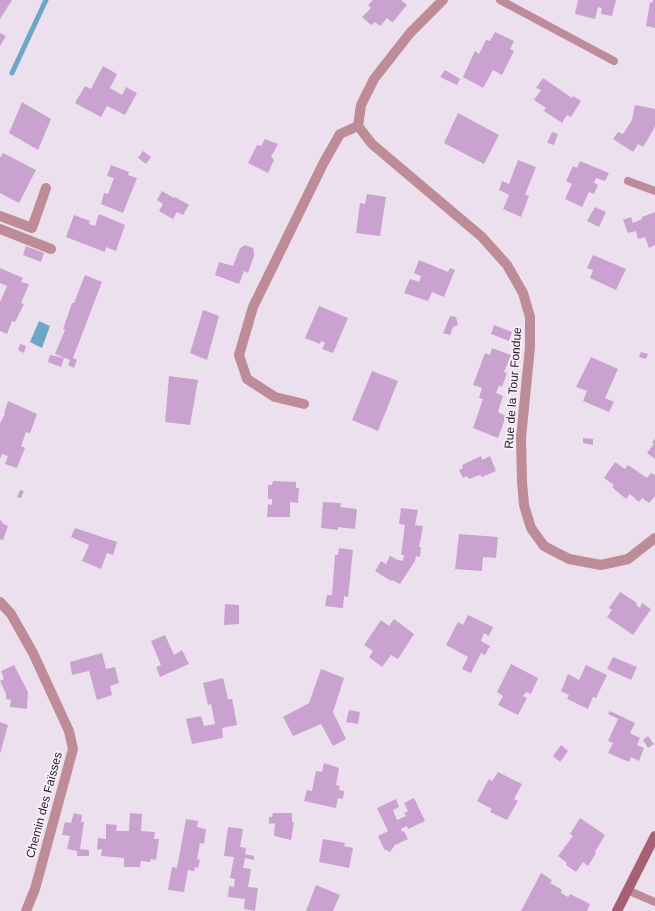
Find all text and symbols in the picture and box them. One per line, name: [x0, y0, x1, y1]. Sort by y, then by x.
street label: Rue de la Tour Fondue: [502, 326, 524, 449]
street label: Chemin des Faïsses: [23, 750, 65, 860]

